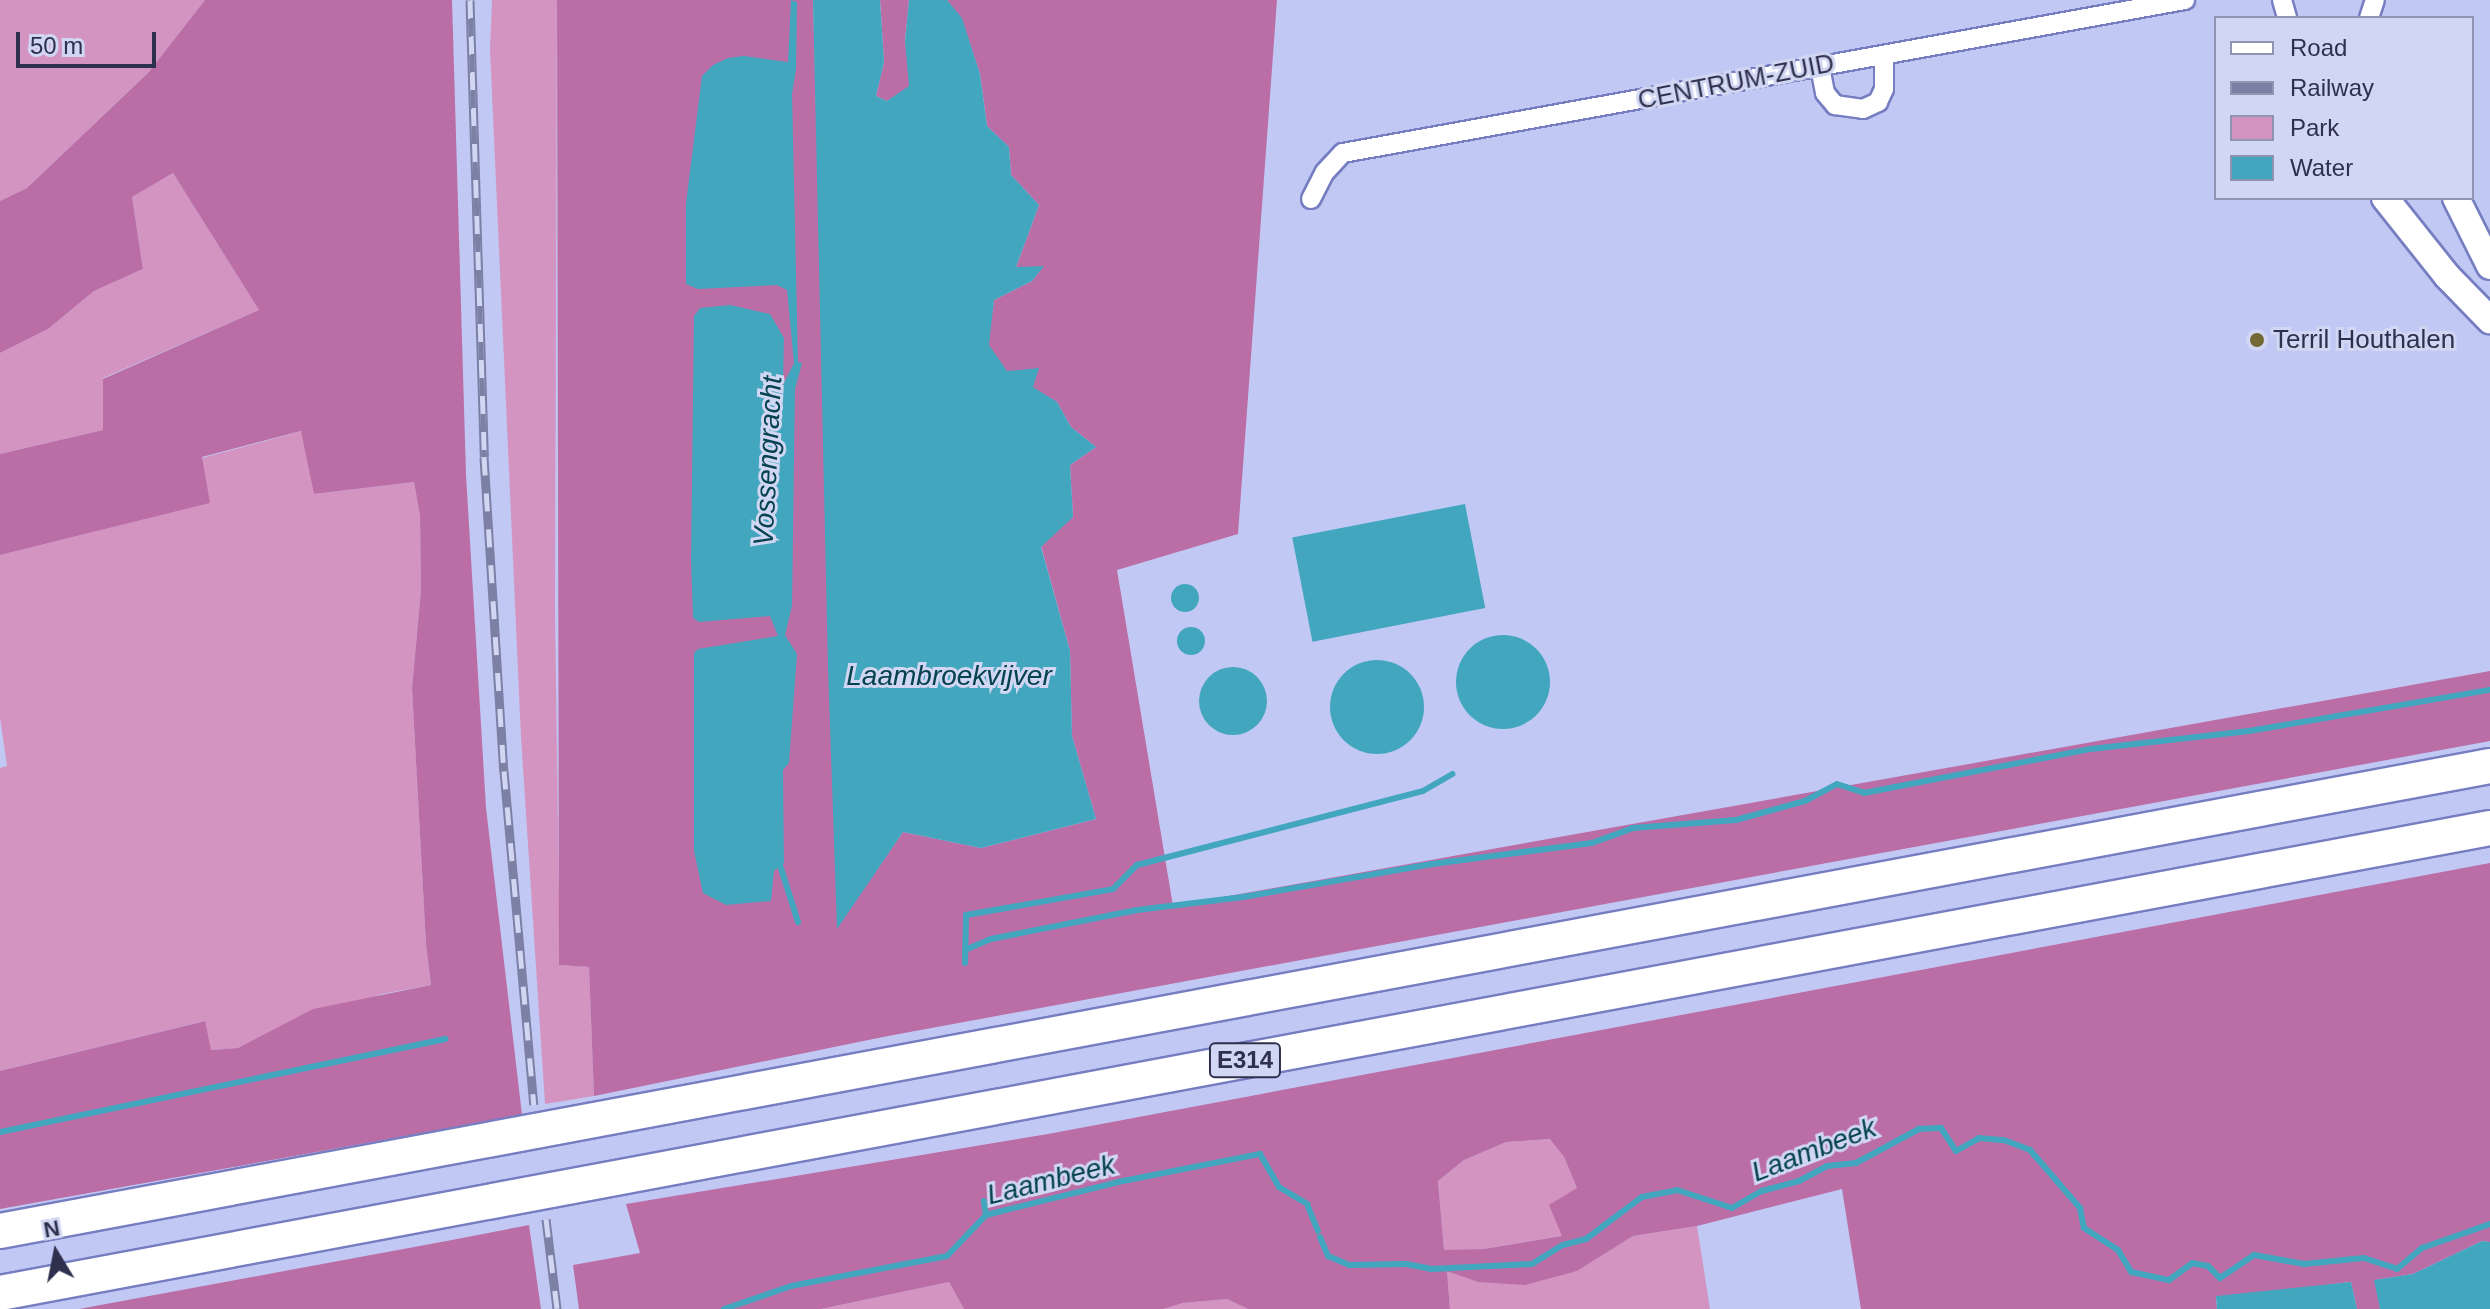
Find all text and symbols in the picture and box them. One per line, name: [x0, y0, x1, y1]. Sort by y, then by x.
scale bar: [20, 16, 160, 66]
legend: [2214, 16, 2474, 200]
text: 50 m: [30, 32, 83, 59]
text: Road: [2290, 34, 2347, 61]
street label: CENTRUM-ZUID: [1635, 48, 1837, 116]
text: Railway: [2290, 74, 2374, 101]
text: Park: [2290, 114, 2339, 141]
text: Water: [2290, 154, 2353, 181]
place label: Terril Houthalen: [2273, 324, 2455, 356]
marker: Terril Houthalen: [2248, 331, 2266, 349]
water label: Vossengracht: [747, 375, 789, 547]
water label: Laambroekvijver: [846, 659, 1052, 693]
road number: E314: [1207, 1040, 1283, 1080]
water label: Laambeek: [1747, 1111, 1881, 1189]
water label: Laambeek: [983, 1148, 1119, 1212]
north arrow: [16, 1213, 96, 1293]
text: N: [42, 1215, 62, 1243]

